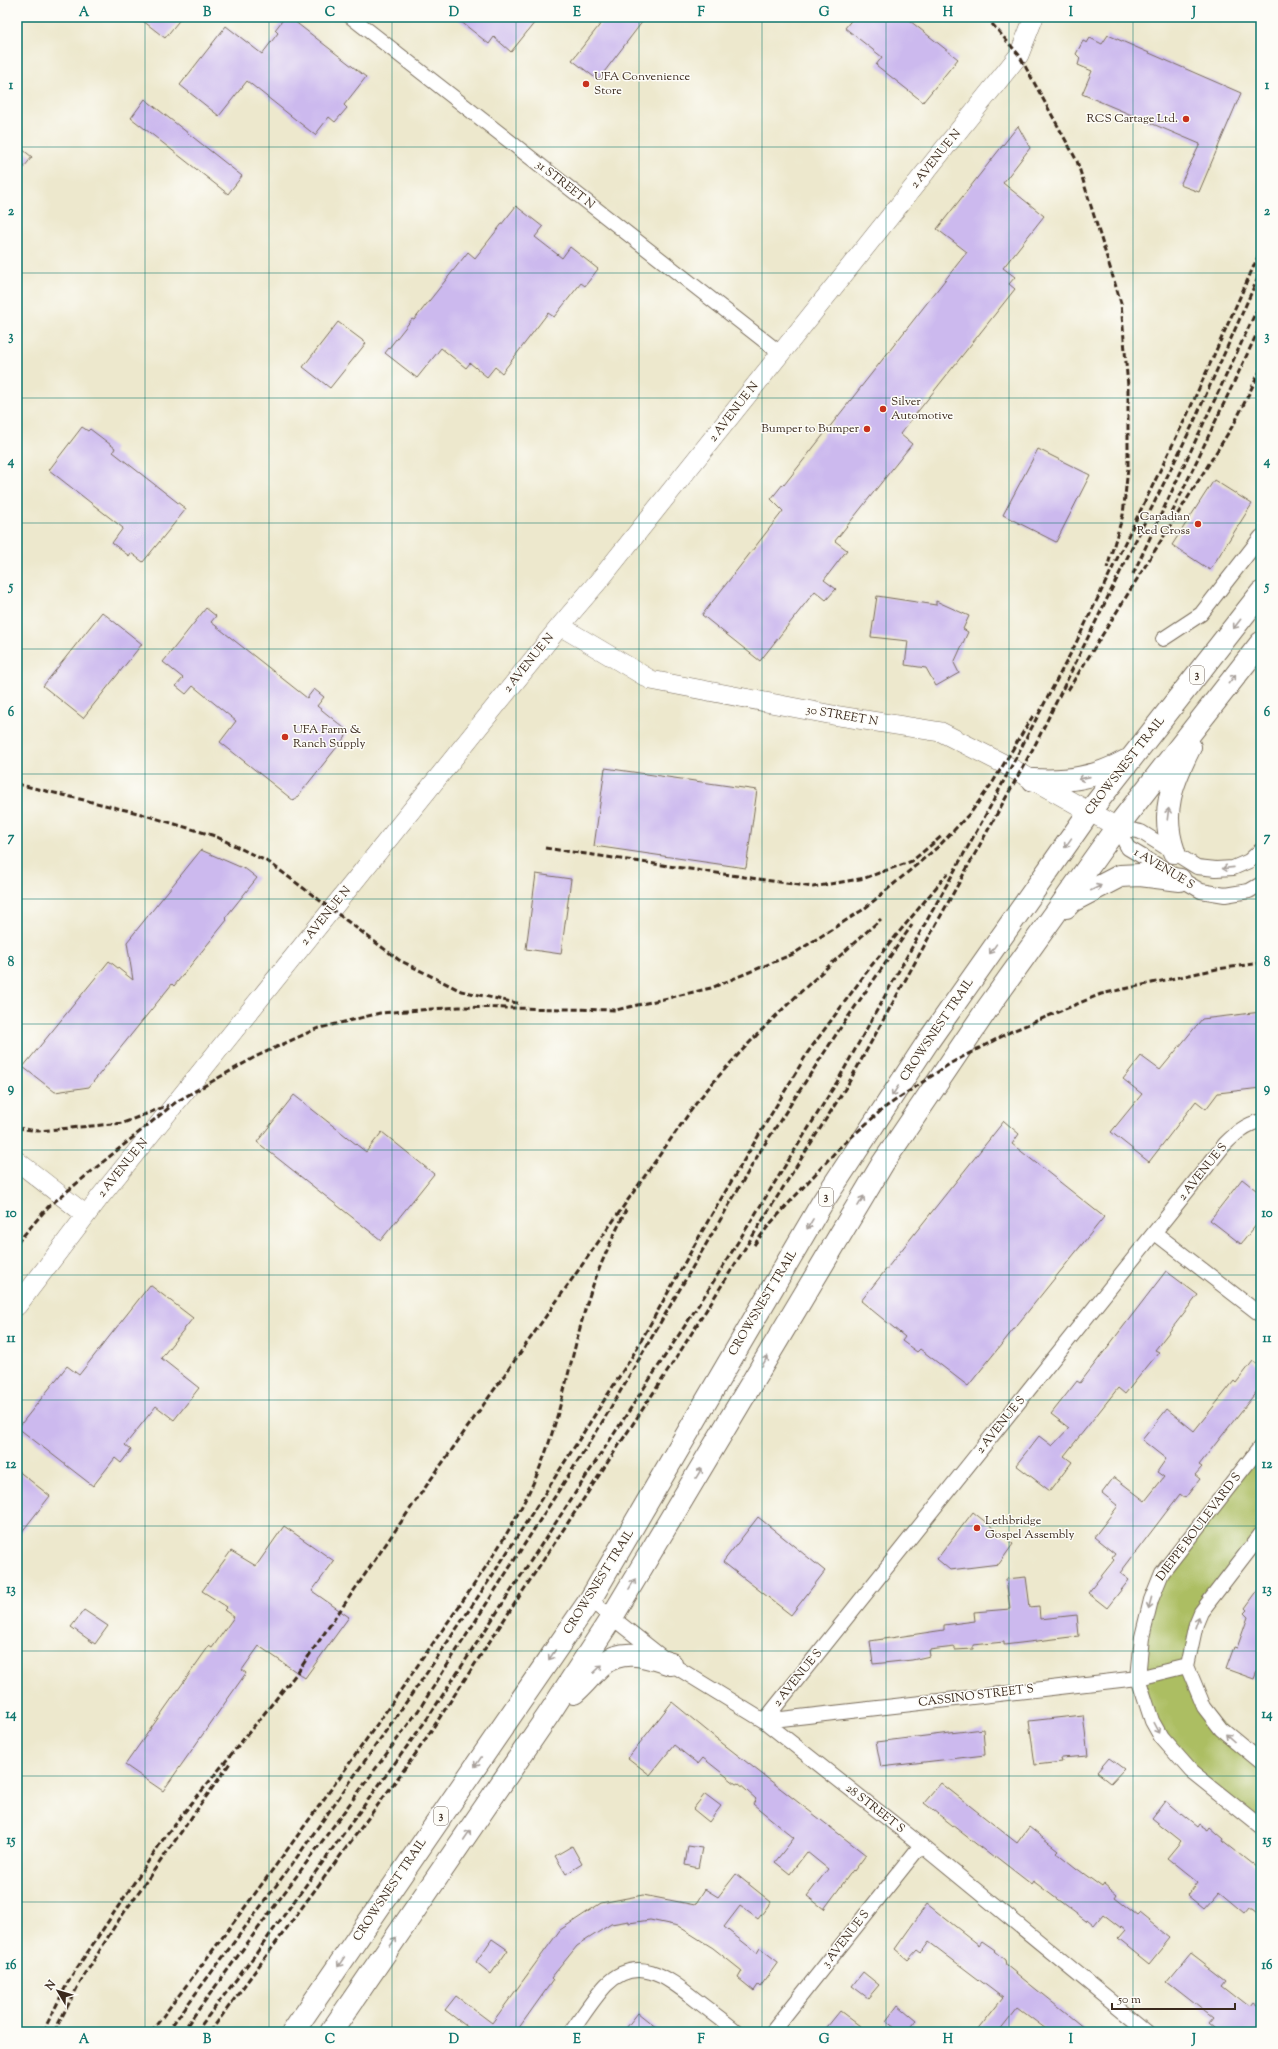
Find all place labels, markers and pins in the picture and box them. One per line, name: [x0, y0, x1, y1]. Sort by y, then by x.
place label: UFA Convenience Store: [594, 68, 691, 100]
marker: UFA Convenience Store: [581, 79, 591, 89]
place label: RCS Cartage Ltd.: [1086, 110, 1178, 128]
marker: RCS Cartage Ltd.: [1181, 114, 1191, 124]
place label: Silver Automotive: [891, 393, 954, 425]
marker: Silver Automotive: [878, 404, 888, 414]
place label: Bumper to Bumper: [761, 420, 859, 438]
marker: Bumper to Bumper: [862, 424, 872, 434]
place label: Canadian Red Cross: [1137, 508, 1190, 540]
marker: Canadian Red Cross: [1193, 519, 1203, 529]
place label: UFA Farm & Ranch Supply: [293, 721, 366, 753]
marker: UFA Farm & Ranch Supply: [280, 732, 290, 742]
place label: Lethbridge Gospel Assembly: [985, 1512, 1074, 1544]
marker: Lethbridge Gospel Assembly: [972, 1523, 982, 1533]

